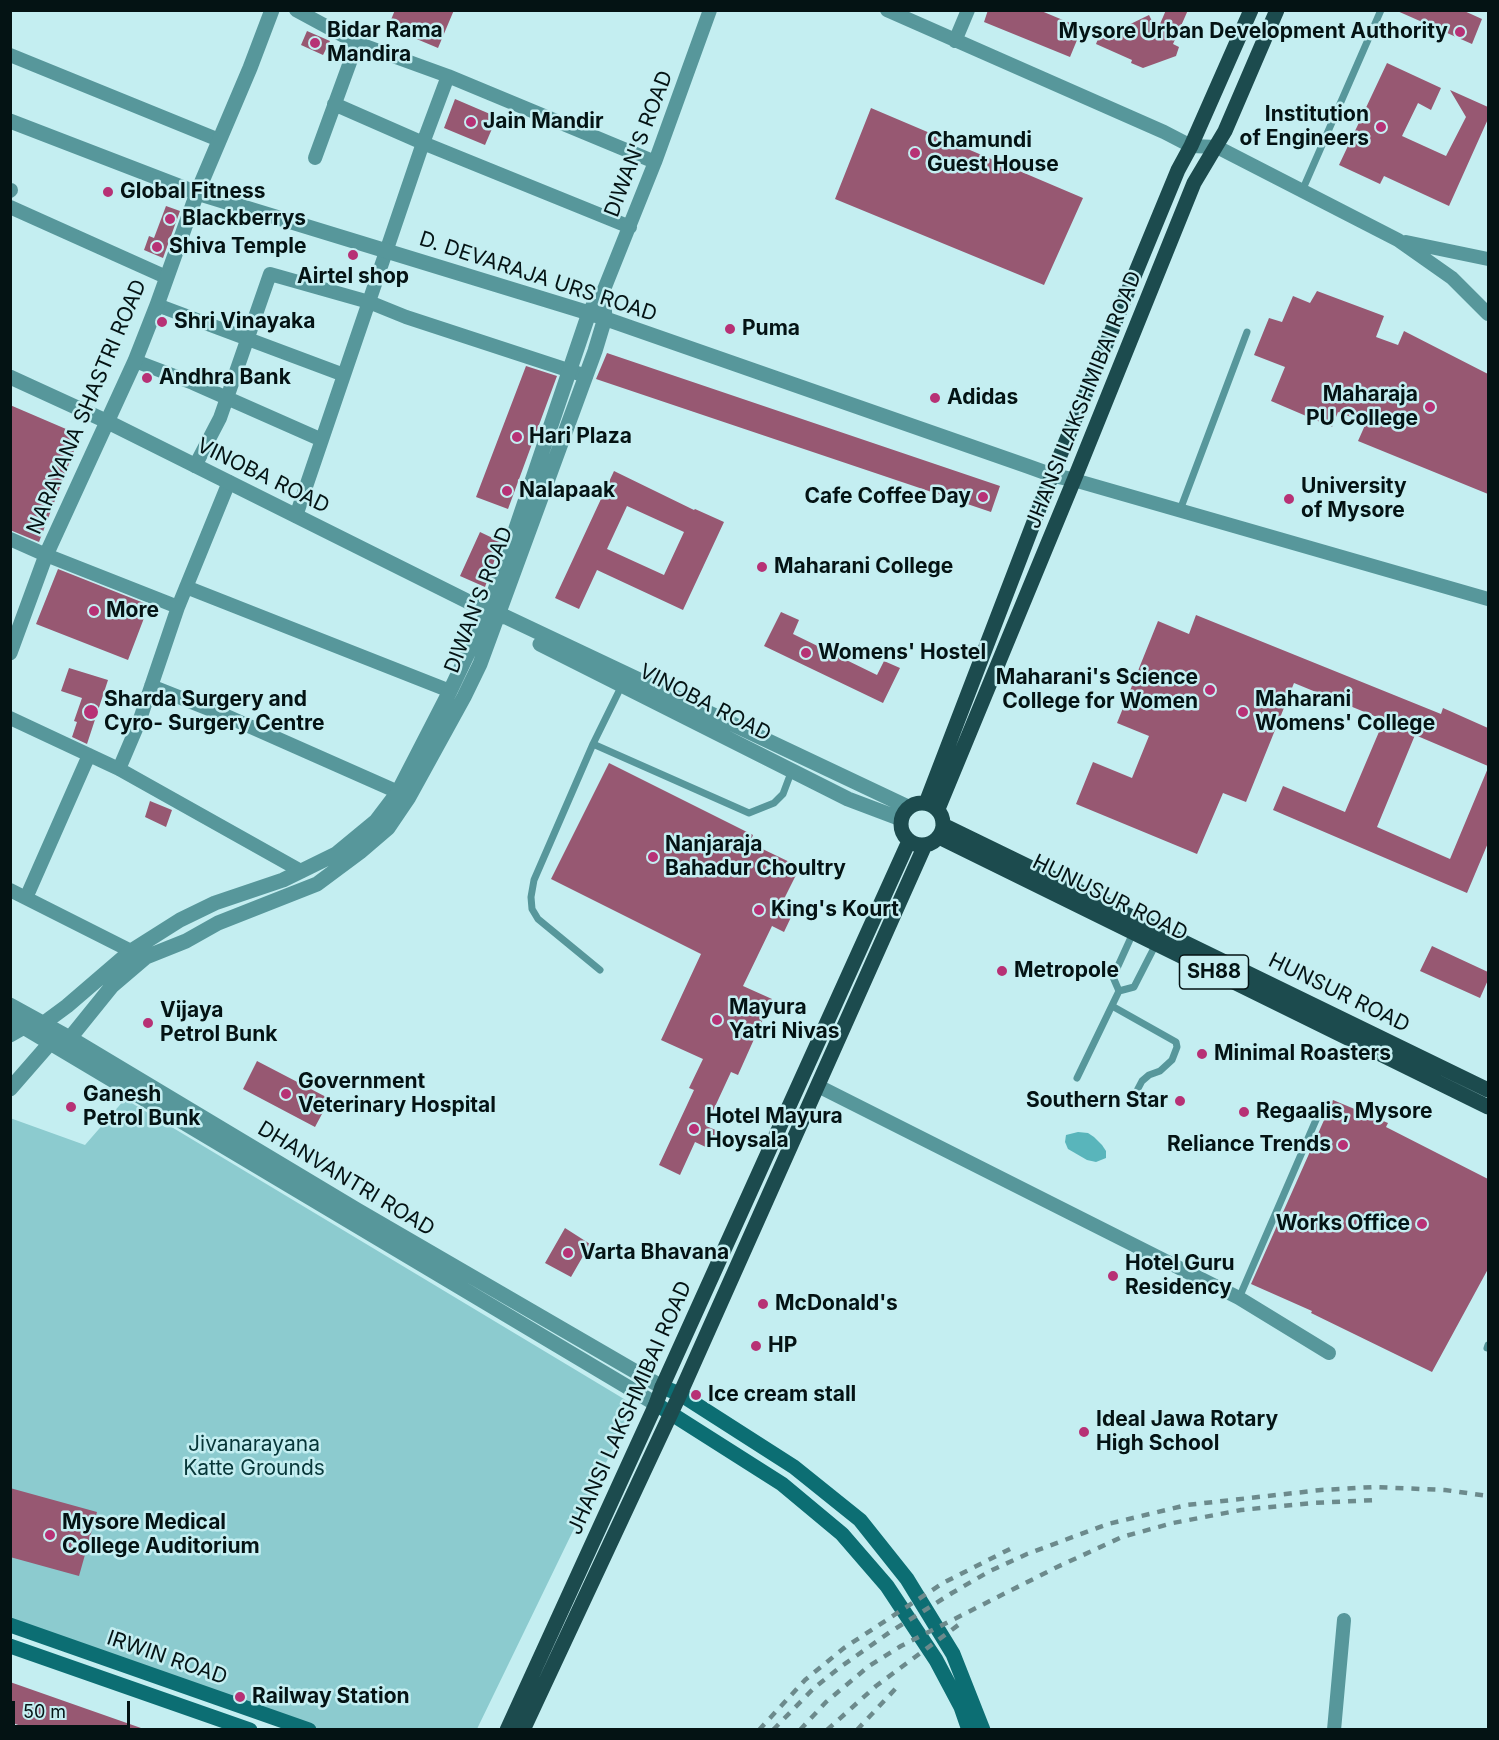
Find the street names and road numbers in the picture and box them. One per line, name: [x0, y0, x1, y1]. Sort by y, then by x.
street label: DIWAN'S ROAD: [600, 67, 678, 221]
street label: D. DEVARAJA URS ROAD: [416, 227, 660, 327]
street label: JHANSI LAKSHMIBAI ROAD: [1021, 268, 1147, 532]
street label: NARAYANA SHASTRI ROAD: [22, 276, 152, 538]
street label: VINOBA ROAD: [192, 433, 334, 519]
street label: DIWAN'S ROAD: [440, 523, 518, 677]
street label: VINOBA ROAD: [635, 659, 775, 747]
street label: HUNUSUR ROAD: [1028, 849, 1192, 947]
street label: HUNSUR ROAD: [1264, 948, 1414, 1038]
road number: SH88: [1180, 955, 1248, 989]
street label: DHANVANTRI ROAD: [253, 1116, 439, 1242]
street label: JHANSI LAKSHMIBAI ROAD: [563, 1277, 697, 1539]
street label: IRWIN ROAD: [103, 1626, 231, 1690]

